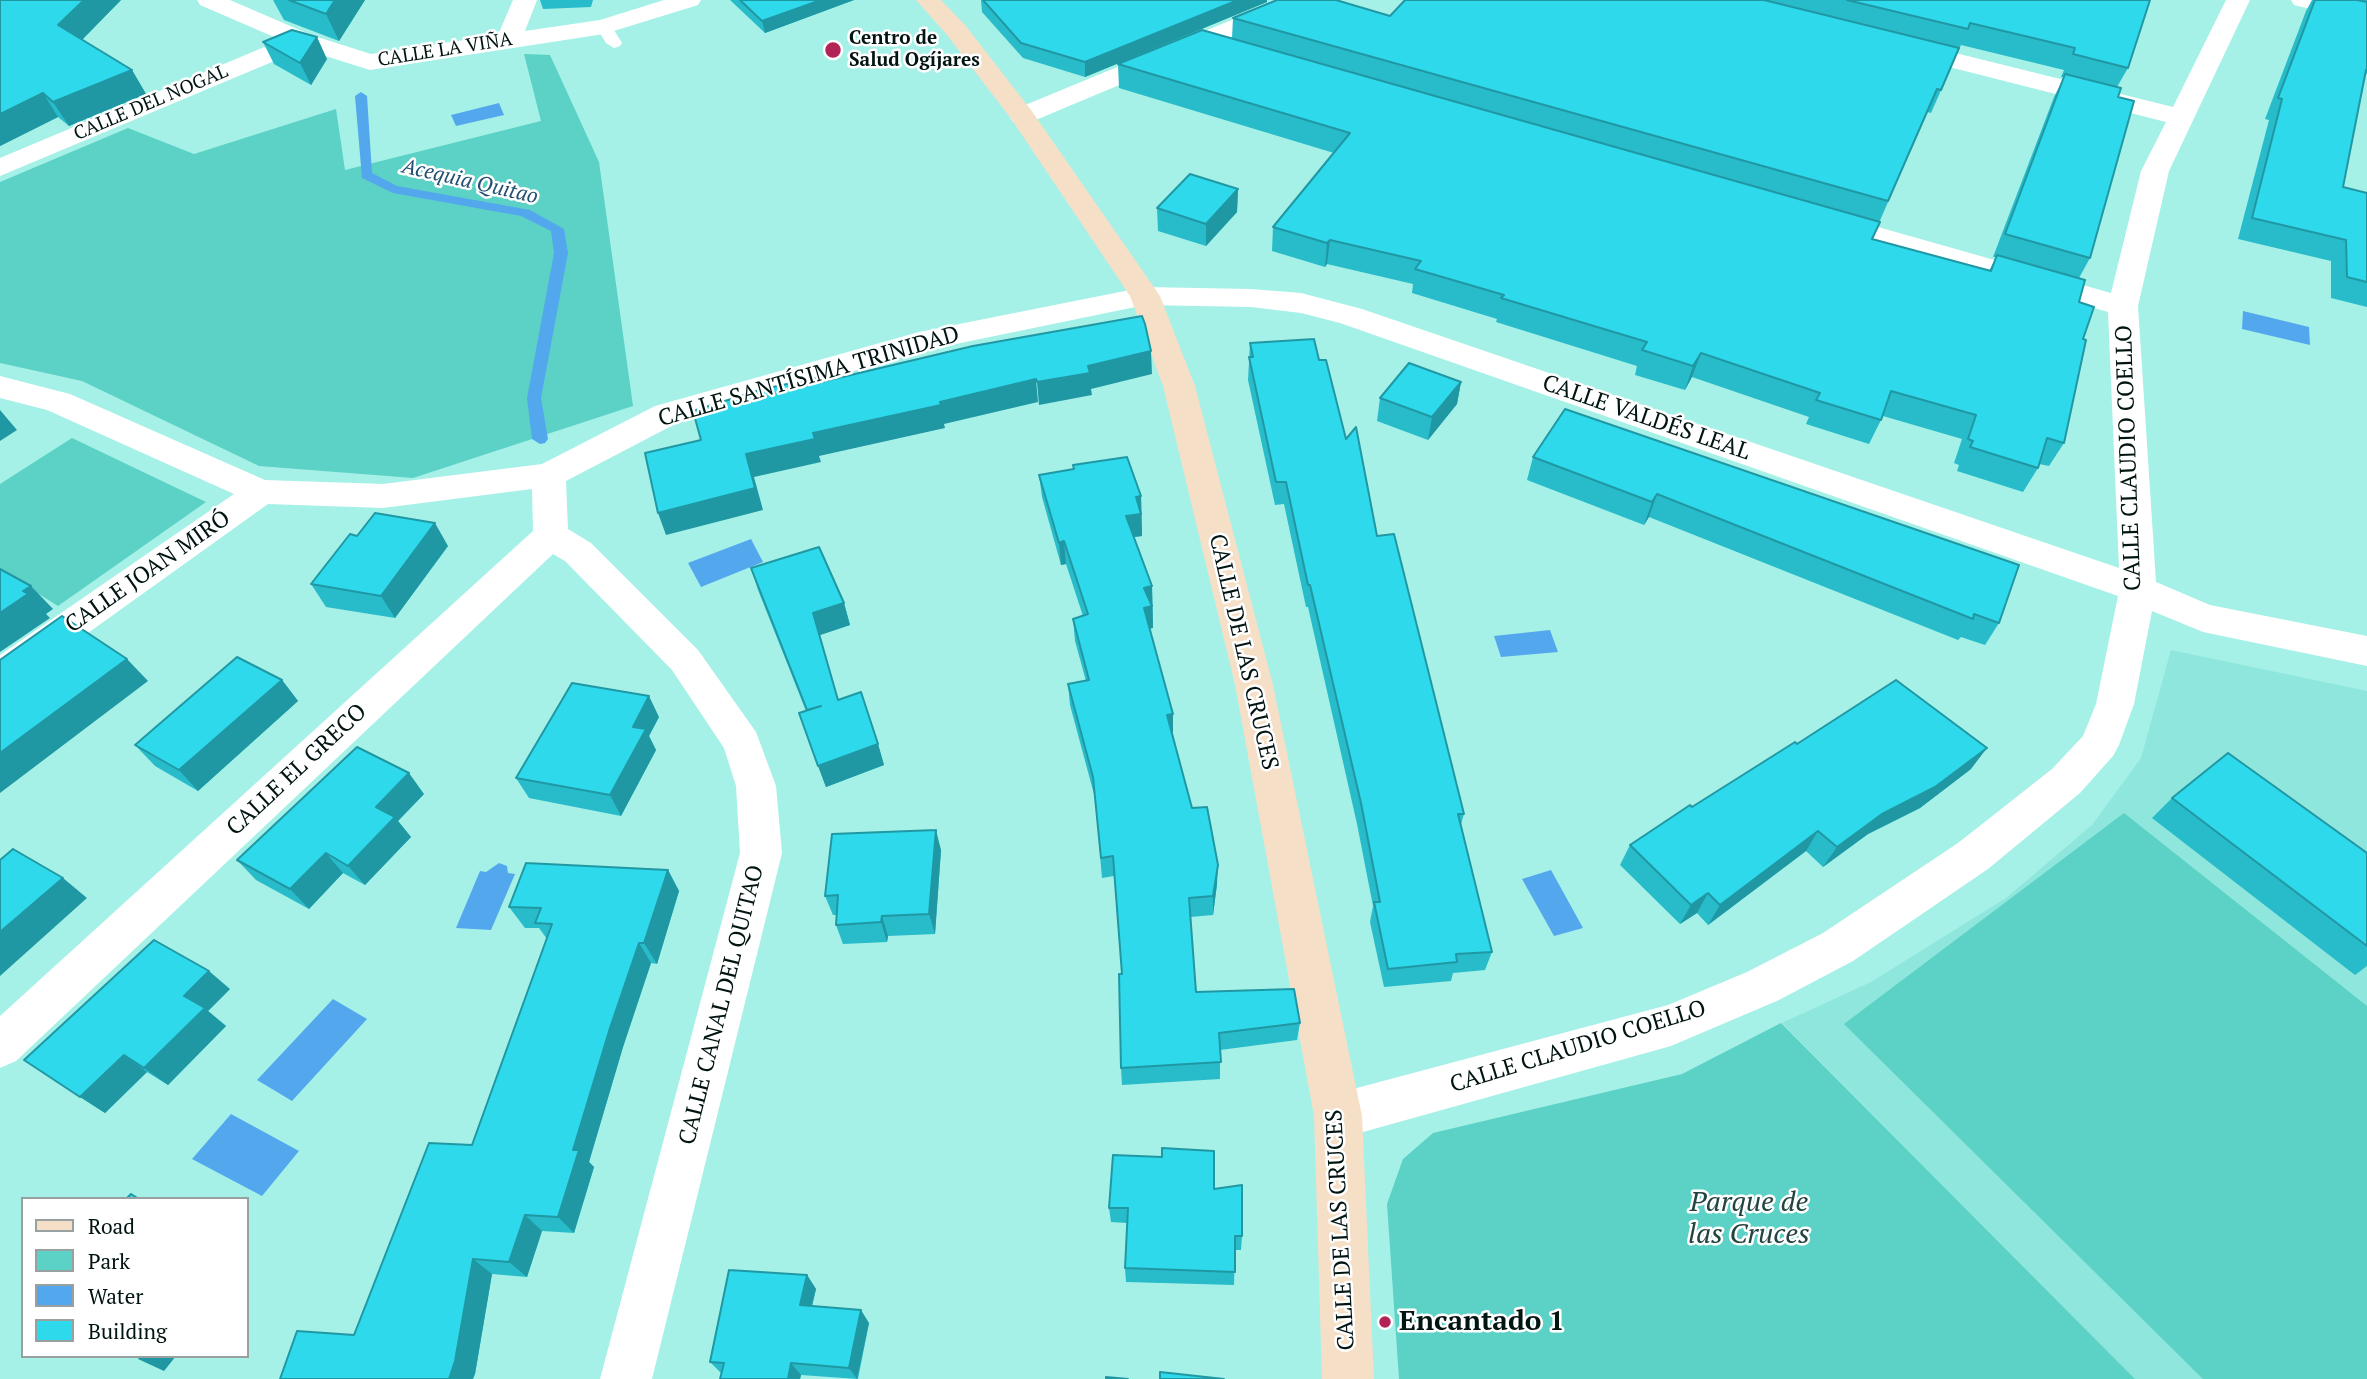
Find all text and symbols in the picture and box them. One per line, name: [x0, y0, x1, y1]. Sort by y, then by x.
street label: CALLE LA VIÑA: [376, 28, 514, 72]
place label: Centro de Salud Ogíjares: [849, 28, 980, 72]
marker: Centro de Salud Ogíjares: [823, 40, 843, 60]
street label: CALLE DEL NOGAL: [70, 60, 232, 146]
water label: Acequia Quitao: [400, 154, 540, 210]
street label: CALLE SANTÍSIMA TRINIDAD: [655, 321, 963, 433]
street label: CALLE CLAUDIO COELLO: [2111, 325, 2147, 591]
street label: CALLE VALDÉS LEAL: [1539, 369, 1753, 467]
street label: CALLE JOAN MIRÓ: [60, 505, 236, 639]
street label: CALLE DE LAS CRUCES: [1202, 531, 1284, 773]
street label: CALLE EL GRECO: [221, 698, 373, 842]
street label: CALLE CANAL DEL QUITAO: [674, 862, 770, 1148]
street label: CALLE CLAUDIO COELLO: [1447, 995, 1709, 1099]
street label: CALLE DE LAS CRUCES: [1321, 1109, 1361, 1351]
park label: Parque de las Cruces: [1688, 1186, 1810, 1252]
legend: [21, 1197, 248, 1358]
text: Road: [88, 1212, 135, 1240]
text: Park: [88, 1247, 130, 1275]
text: Water: [88, 1282, 143, 1310]
place label: Encantado 1: [1399, 1305, 1565, 1339]
marker: Encantado 1: [1377, 1314, 1393, 1330]
text: Building: [88, 1317, 167, 1345]

